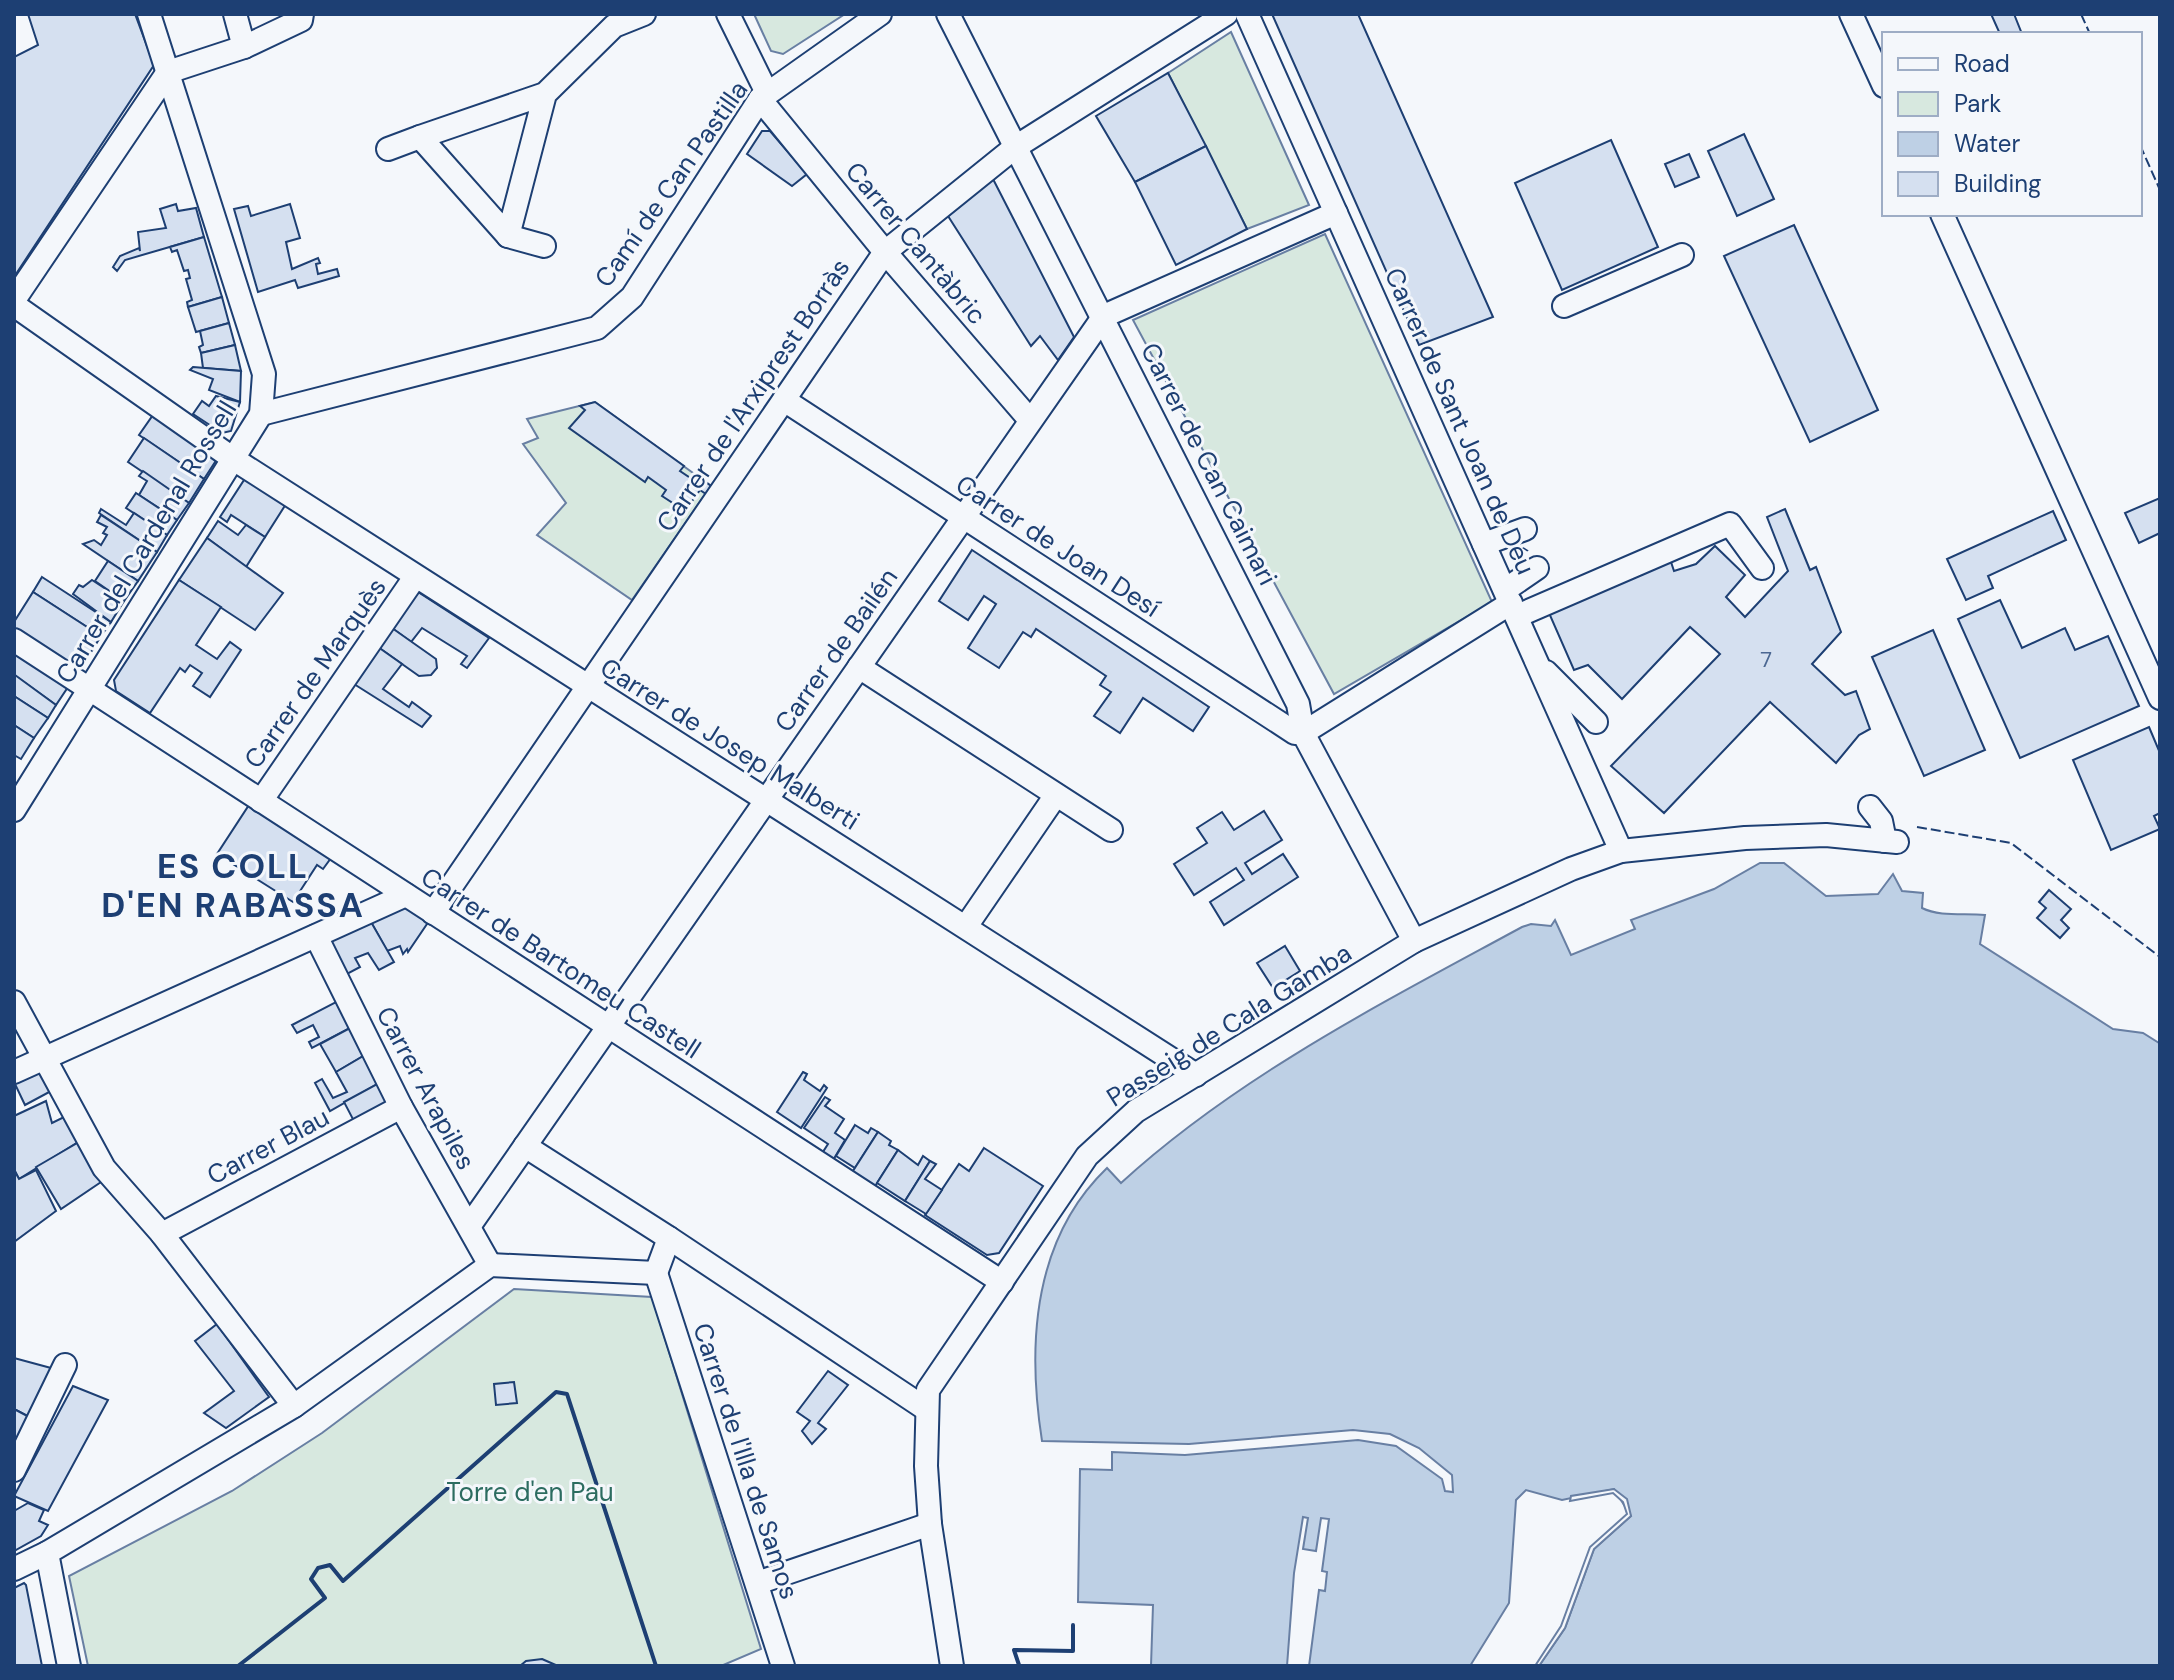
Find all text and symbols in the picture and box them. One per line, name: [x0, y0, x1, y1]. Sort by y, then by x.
legend: [1882, 32, 2142, 216]
text: Road: [1954, 48, 2010, 79]
street label: Camí de Can Pastilla: [587, 74, 755, 294]
text: Park: [1954, 88, 2001, 119]
text: Water: [1954, 128, 2020, 159]
street label: Carrer Cantàbric: [838, 155, 994, 331]
text: Building: [1954, 168, 2041, 199]
street label: Carrer de l'Arxiprest Borràs: [649, 252, 857, 538]
street label: Carrer de Sant Joan de Déu: [1377, 262, 1543, 580]
street label: Carrer de Can Caimari: [1133, 337, 1285, 591]
street label: Carrer del Cardenal Rossell: [48, 394, 244, 690]
street label: Carrer de Joan Desí: [949, 467, 1167, 625]
street label: Carrer de Bailén: [767, 561, 905, 739]
street label: Carrer de Marquès: [237, 571, 393, 775]
house number: 7: [1760, 645, 1772, 674]
street label: Carrer de Josep Malberti: [594, 650, 866, 838]
district label: ES COLL D'EN RABASSA: [101, 844, 365, 928]
street label: Carrer de Bartomeu Castell: [415, 860, 707, 1066]
street label: Passeig de Cala Gamba: [1100, 936, 1358, 1114]
street label: Carrer Arapiles: [369, 1001, 483, 1175]
street label: Carrer Blau: [201, 1100, 335, 1192]
street label: Carrer de l'Illa de Samos: [685, 1319, 807, 1603]
park label: Torre d'en Pau: [446, 1475, 614, 1509]

